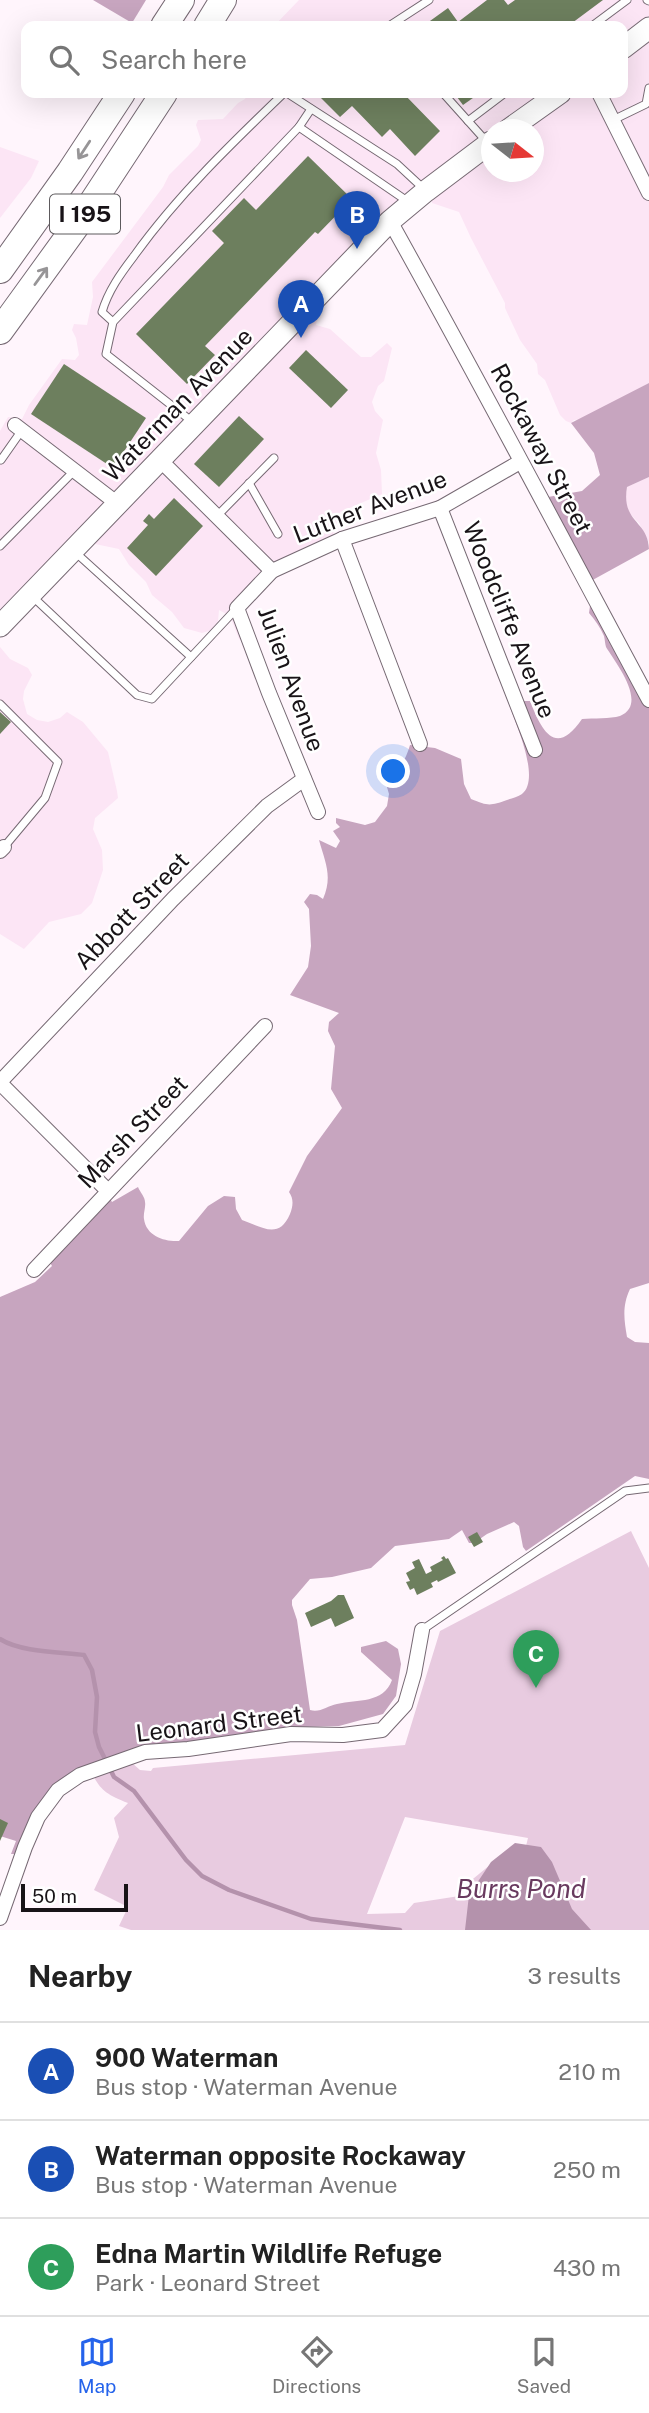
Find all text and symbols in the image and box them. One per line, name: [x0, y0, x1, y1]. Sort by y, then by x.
search box: [21, 21, 628, 98]
icon: search: [45, 41, 83, 79]
text: Search here: [101, 44, 247, 75]
north arrow: [481, 119, 544, 182]
one-way arrow: [77, 140, 91, 159]
pin: B: [334, 191, 380, 249]
road number: I 195: [50, 195, 120, 234]
one-way arrow: [34, 267, 48, 286]
pin: A: [278, 280, 324, 338]
street label: Waterman Avenue: [97, 322, 258, 487]
street label: Rockaway Street: [485, 359, 598, 538]
street label: Luther Avenue: [289, 464, 450, 548]
street label: Woodcliffe Avenue: [458, 517, 562, 722]
street label: Julien Avenue: [253, 602, 331, 755]
your location: [376, 754, 410, 788]
street label: Abbott Street: [68, 846, 194, 975]
street label: Marsh Street: [72, 1069, 193, 1193]
pin: C: [513, 1630, 559, 1688]
street label: Leonard Street: [134, 1699, 304, 1747]
water label: Burrs Pond: [456, 1873, 586, 1904]
scale bar: [21, 1881, 128, 1913]
text: 50 m: [32, 1885, 77, 1907]
text: Nearby: [28, 1958, 132, 1994]
text: 3 results: [527, 1962, 621, 1989]
text: 900 Waterman: [95, 2042, 278, 2073]
text: A: [43, 2058, 59, 2085]
text: 210 m: [558, 2058, 621, 2085]
text: Bus stop · Waterman Avenue: [95, 2073, 398, 2100]
text: Waterman opposite Rockaway: [95, 2140, 466, 2171]
text: B: [43, 2156, 59, 2183]
text: 250 m: [553, 2156, 621, 2183]
text: Bus stop · Waterman Avenue: [95, 2171, 398, 2198]
text: Edna Martin Wildlife Refuge: [95, 2238, 442, 2269]
text: C: [43, 2254, 59, 2281]
text: 430 m: [553, 2254, 621, 2281]
text: Park · Leonard Street: [95, 2269, 320, 2296]
tab: Map: [78, 2333, 116, 2397]
tab: Directions: [272, 2333, 361, 2397]
tab: Saved: [517, 2333, 571, 2397]

